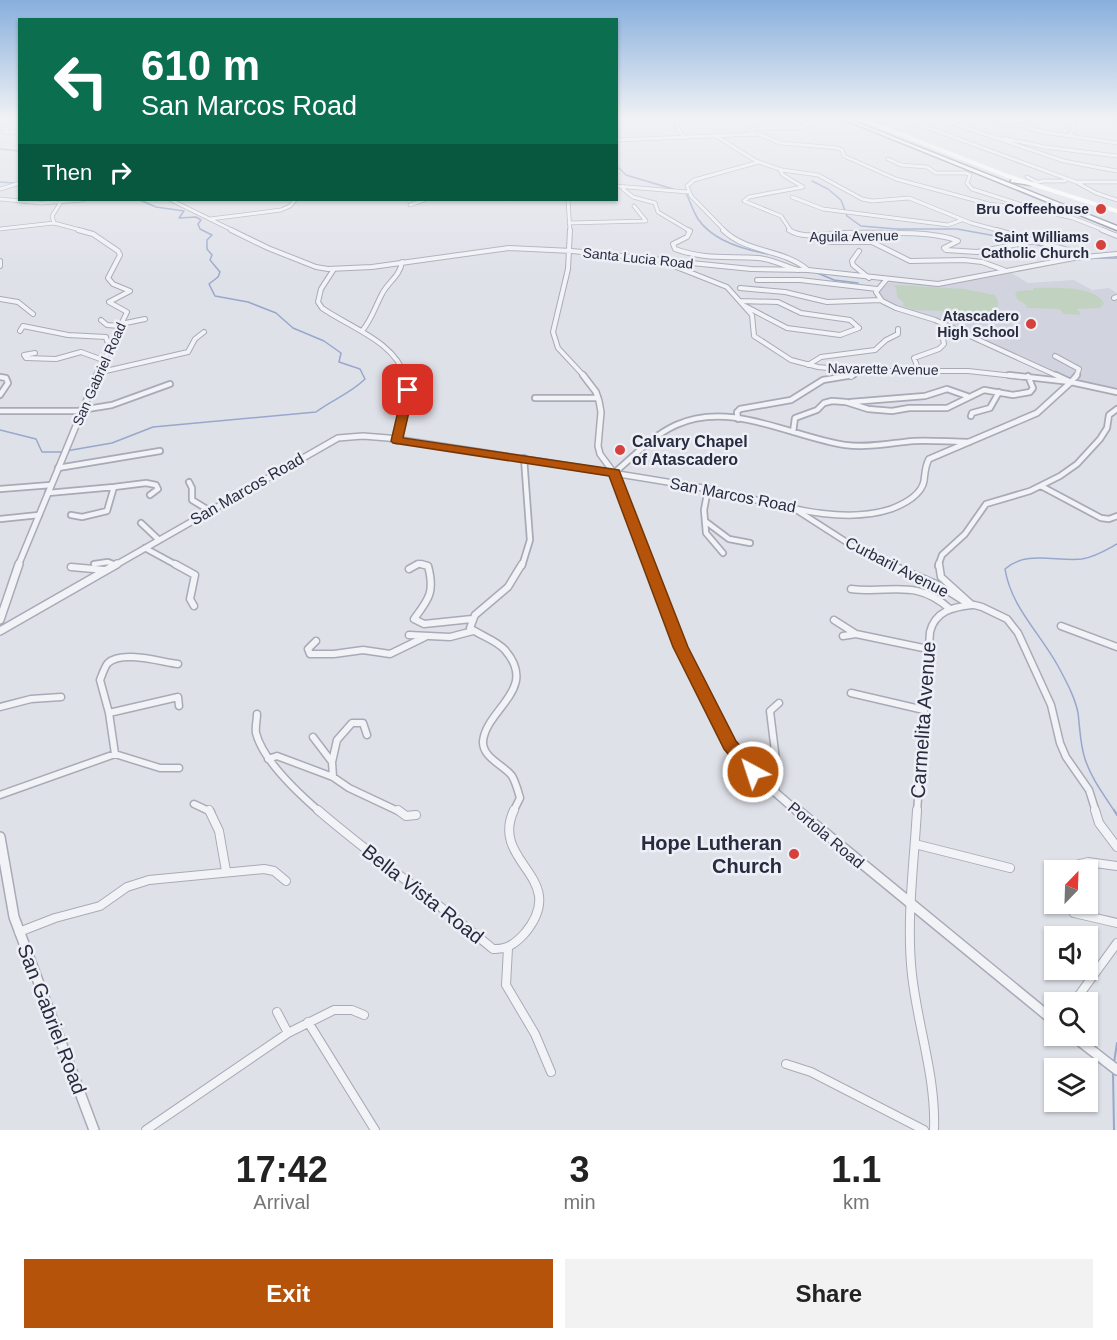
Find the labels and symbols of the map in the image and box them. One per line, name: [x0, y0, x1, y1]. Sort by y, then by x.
place label: Bru Coffeehouse: [976, 201, 1089, 217]
marker: Bru Coffeehouse: [1094, 202, 1108, 216]
street label: Aguila Avenue: [809, 227, 899, 245]
place label: Saint Williams Catholic Church: [981, 229, 1089, 261]
marker: Saint Williams Catholic Church: [1094, 238, 1108, 252]
street label: Santa Lucia Road: [582, 244, 694, 272]
place label: Atascadero High School: [937, 308, 1019, 340]
marker: Atascadero High School: [1024, 317, 1038, 331]
street label: San Gabriel Road: [69, 320, 129, 428]
street label: Navarette Avenue: [827, 360, 939, 378]
pin: [382, 364, 433, 415]
place label: Calvary Chapel of Atascadero: [632, 433, 748, 468]
marker: Calvary Chapel of Atascadero: [613, 443, 627, 457]
street label: San Marcos Road: [187, 450, 307, 528]
street label: San Marcos Road: [669, 474, 797, 516]
street label: Curbaril Avenue: [843, 534, 952, 600]
street label: Carmelita Avenue: [907, 641, 939, 799]
position arrow: [721, 740, 785, 804]
street label: Portola Road: [785, 798, 867, 872]
place label: Hope Lutheran Church: [641, 832, 782, 877]
street label: Bella Vista Road: [358, 840, 488, 948]
marker: Hope Lutheran Church: [787, 847, 801, 861]
north arrow: [1044, 860, 1098, 914]
street label: San Gabriel Road: [13, 941, 91, 1097]

